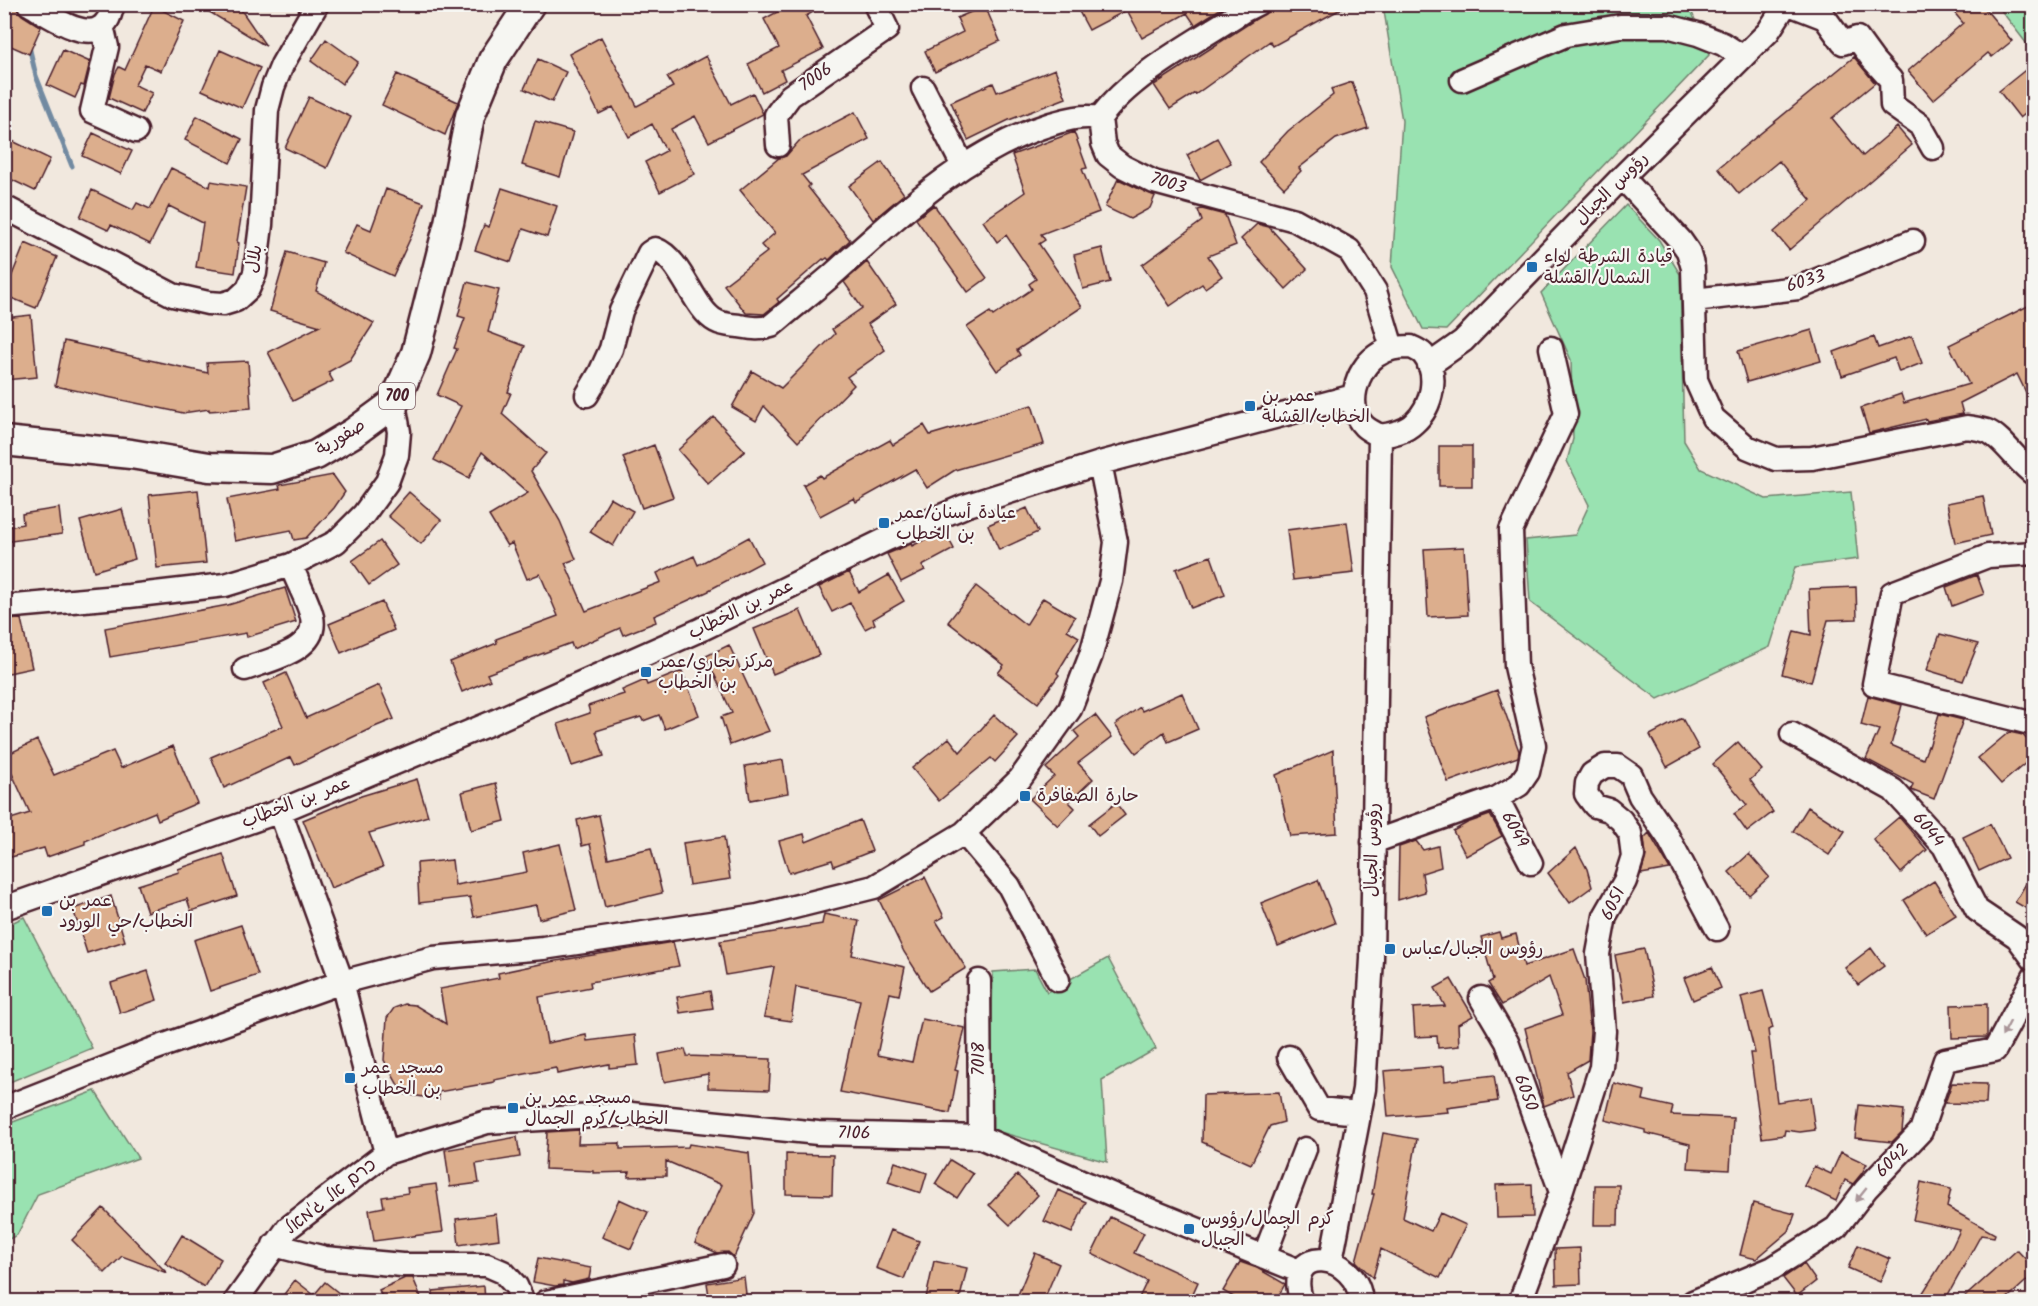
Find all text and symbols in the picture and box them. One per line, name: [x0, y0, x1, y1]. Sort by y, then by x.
street label: 7006: [793, 56, 839, 100]
street label: رؤوس الجبال: [1568, 145, 1656, 233]
street label: 7003: [1146, 165, 1190, 203]
street label: بلال: [238, 242, 272, 276]
place label: قيادة الشرطة لواء الشمال/القشلة: [1544, 243, 1673, 293]
marker: قيادة الشرطة لواء الشمال/القشلة: [1525, 260, 1539, 274]
street label: 6033: [1783, 262, 1829, 302]
place label: عمر بن الخطاب/القشلة: [1262, 382, 1370, 432]
road number: 700: [379, 383, 415, 409]
marker: عمر بن الخطاب/القشلة: [1243, 399, 1257, 413]
street label: صفورية: [310, 412, 372, 464]
place label: عيادة أسنان/عمر بن الخطاب: [894, 499, 1016, 549]
marker: عيادة أسنان/عمر بن الخطاب: [877, 516, 891, 530]
street label: عمر بن الخطاب: [683, 572, 799, 648]
place label: مركز تجاري/عمر بن الخطاب: [656, 648, 773, 698]
marker: مركز تجاري/عمر بن الخطاب: [639, 665, 653, 679]
street label: عمر بن الخطاب: [237, 769, 355, 837]
place label: حارة الصفافرة: [1037, 782, 1139, 811]
marker: حارة الصفافرة: [1018, 789, 1032, 803]
street label: رؤوس الجبال: [1358, 802, 1388, 898]
street label: 6044: [1904, 806, 1952, 854]
street label: 6049: [1492, 807, 1536, 854]
street label: 6051: [1594, 882, 1634, 926]
place label: عمر بن الخطاب/حي الورود: [59, 887, 193, 937]
marker: عمر بن الخطاب/حي الورود: [40, 904, 54, 918]
place label: رؤوس الجبال/عباس: [1402, 935, 1543, 964]
marker: رؤوس الجبال/عباس: [1383, 942, 1397, 956]
one-way arrow: [2001, 1020, 2011, 1037]
street label: 7018: [965, 1042, 994, 1076]
place label: مسجد عمر بن الخطاب: [360, 1054, 444, 1104]
street label: 6050: [1505, 1070, 1545, 1116]
marker: مسجد عمر بن الخطاب: [343, 1071, 357, 1085]
place label: مسجد عمر بن الخطاب/كرم الجمال: [525, 1084, 669, 1134]
marker: مسجد عمر بن الخطاب/كرم الجمال: [506, 1101, 520, 1115]
street label: 7106: [837, 1119, 871, 1149]
street label: 6042: [1869, 1137, 1917, 1185]
street label: כרם אל ג'מאל: [279, 1152, 383, 1242]
one-way arrow: [1856, 1187, 1868, 1202]
place label: كرم الجمال/رؤوس الجبال: [1201, 1205, 1334, 1255]
marker: كرم الجمال/رؤوس الجبال: [1182, 1222, 1196, 1236]

